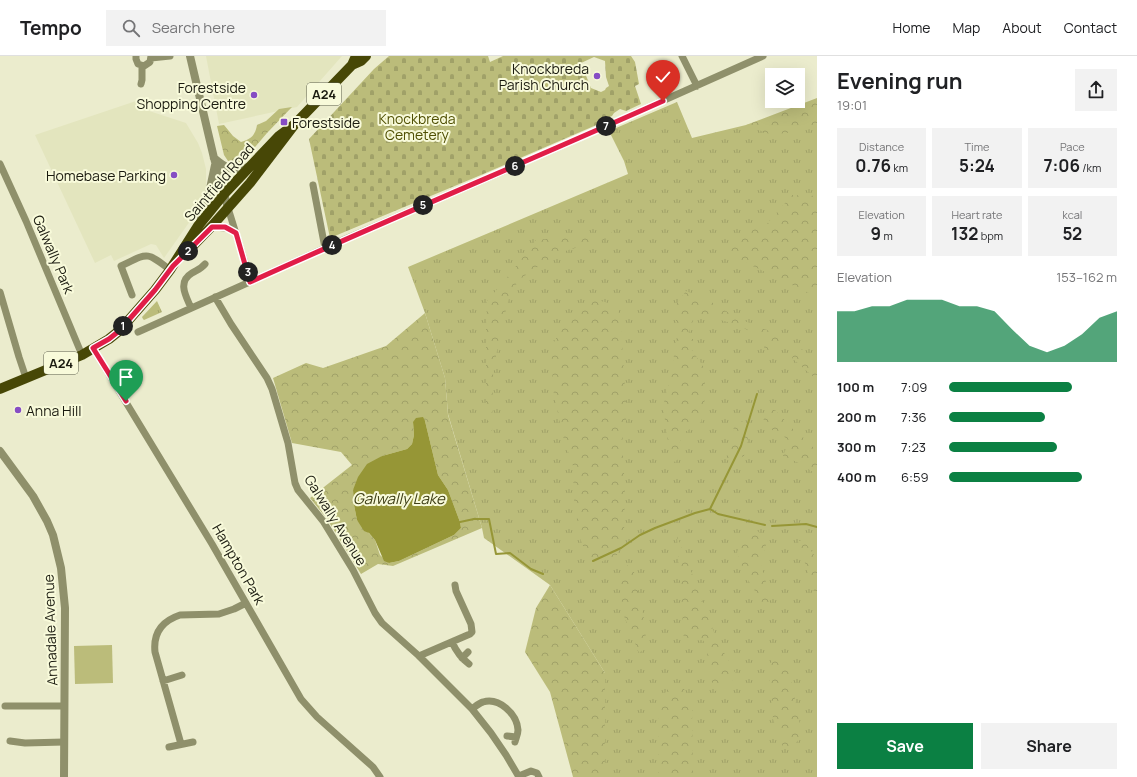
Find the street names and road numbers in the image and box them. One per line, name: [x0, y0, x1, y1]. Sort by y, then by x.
road number: A24: [307, 83, 341, 105]
street label: Saintfield Road: [180, 139, 258, 225]
street label: Galwally Park: [29, 212, 79, 297]
road number: A24: [44, 352, 78, 374]
street label: Galwally Avenue: [300, 471, 372, 569]
street label: Hampton Park: [208, 520, 270, 609]
street label: Annadale Avenue: [39, 574, 61, 686]

